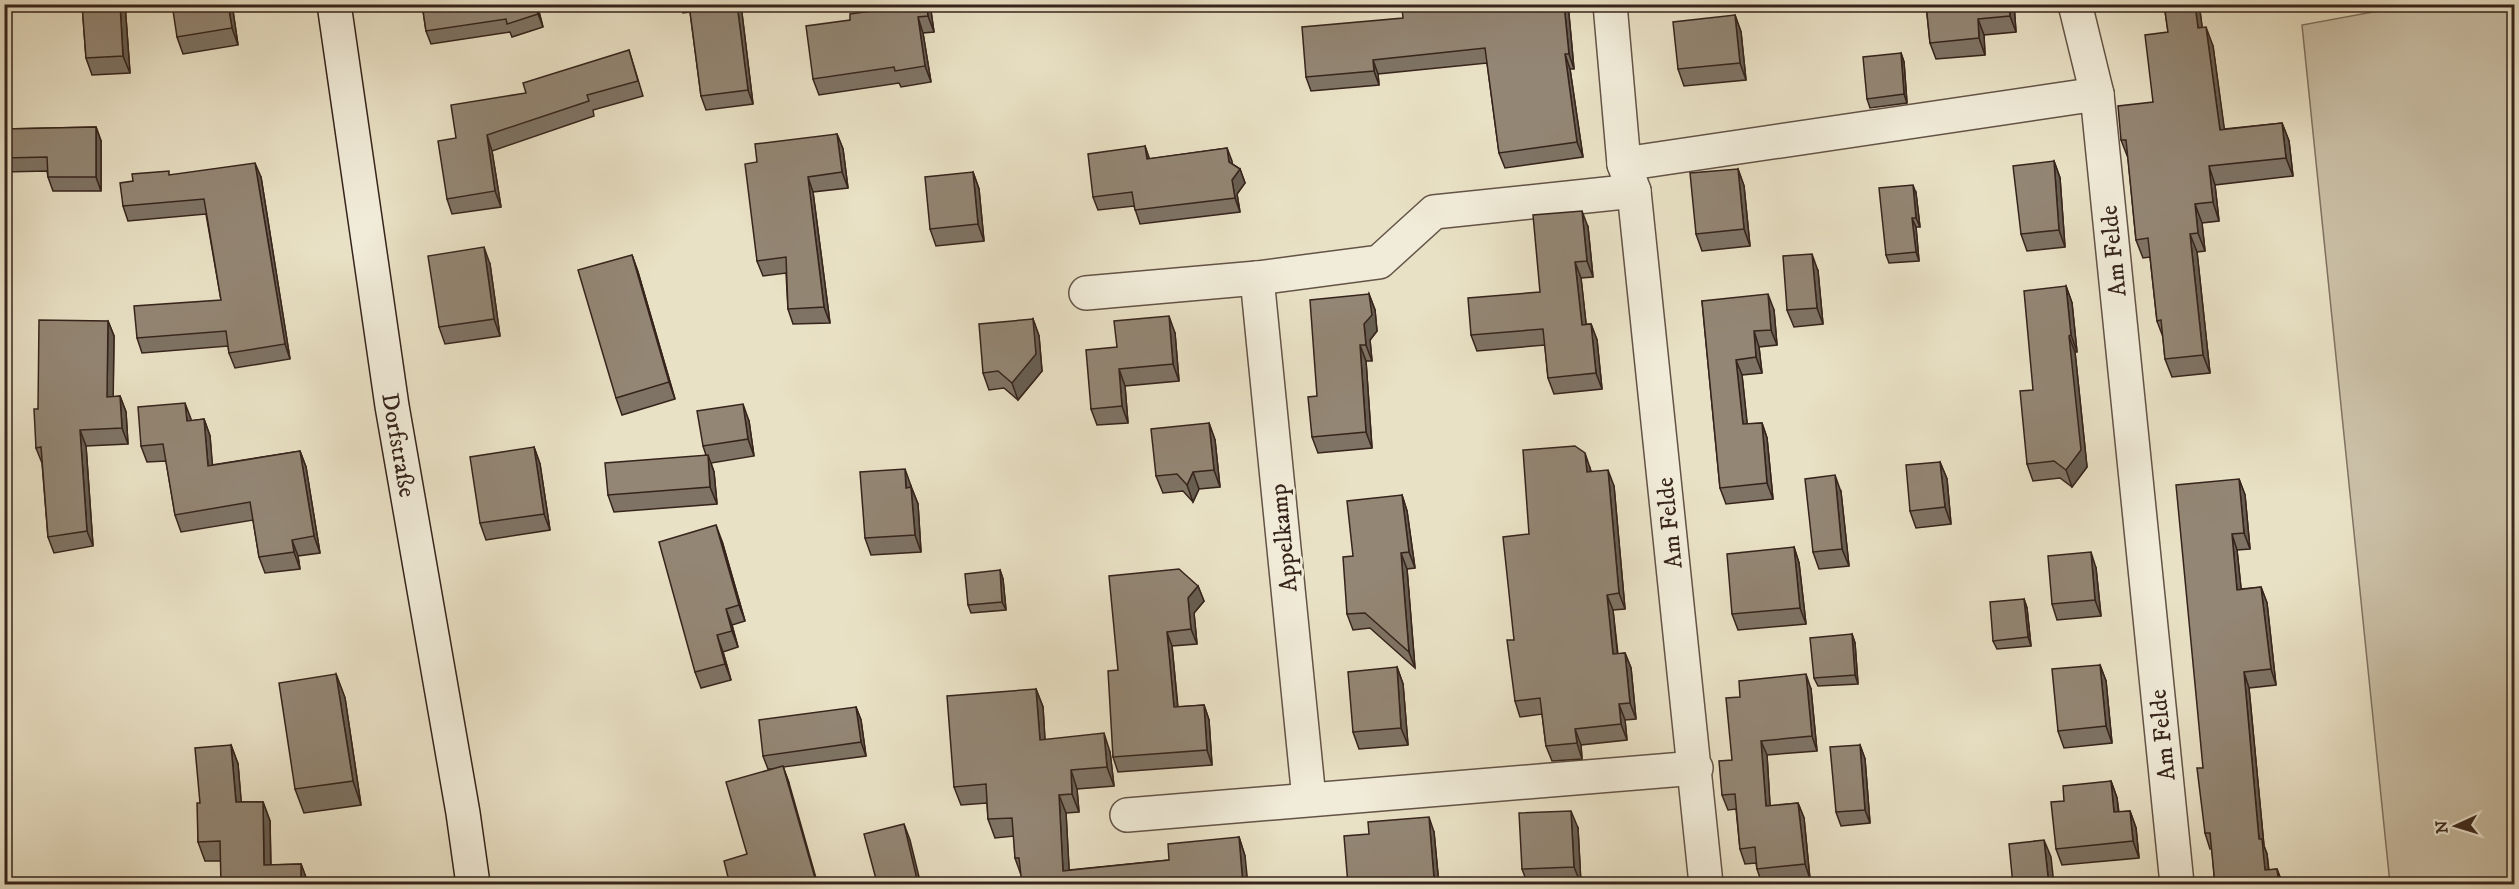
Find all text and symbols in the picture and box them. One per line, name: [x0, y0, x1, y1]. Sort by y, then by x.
street label: Am Felde: [2094, 204, 2134, 298]
street label: Dorfstraße: [374, 391, 422, 500]
street label: Am Felde: [1650, 476, 1690, 570]
street label: Appelkamp: [1263, 482, 1305, 594]
street label: Am Felde: [2143, 688, 2183, 782]
north arrow: [2426, 796, 2486, 856]
text: N: [2432, 820, 2452, 834]

